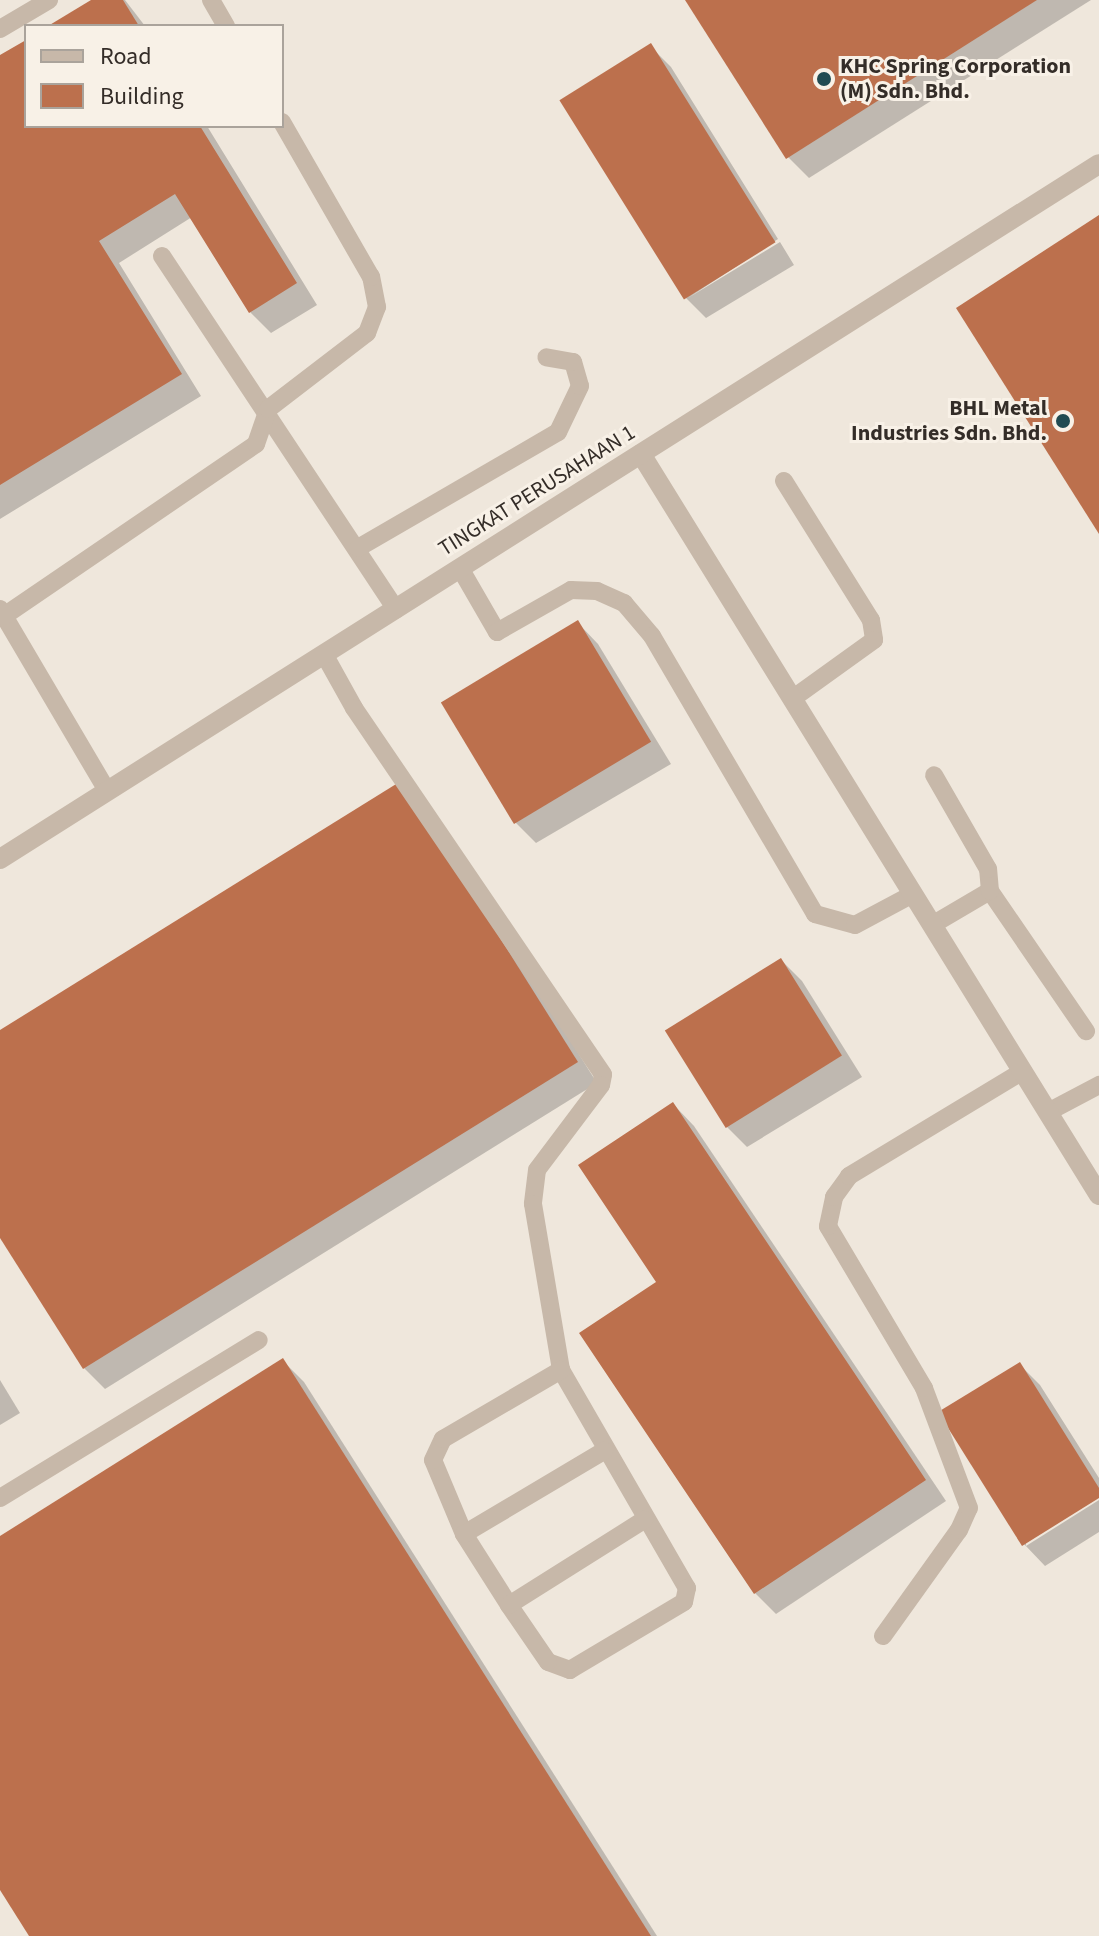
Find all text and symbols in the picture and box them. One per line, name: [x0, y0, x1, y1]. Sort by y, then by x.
legend: [24, 24, 284, 128]
text: Road: [100, 39, 152, 74]
place label: KHC Spring Corporation (M) Sdn. Bhd.: [840, 53, 1071, 104]
marker: KHC Spring Corporation (M) Sdn. Bhd.: [815, 70, 833, 88]
text: Building: [100, 79, 184, 114]
place label: BHL Metal Industries Sdn. Bhd.: [851, 395, 1047, 446]
marker: BHL Metal Industries Sdn. Bhd.: [1054, 412, 1072, 430]
street label: TINGKAT PERUSAHAAN 1: [434, 420, 640, 562]

